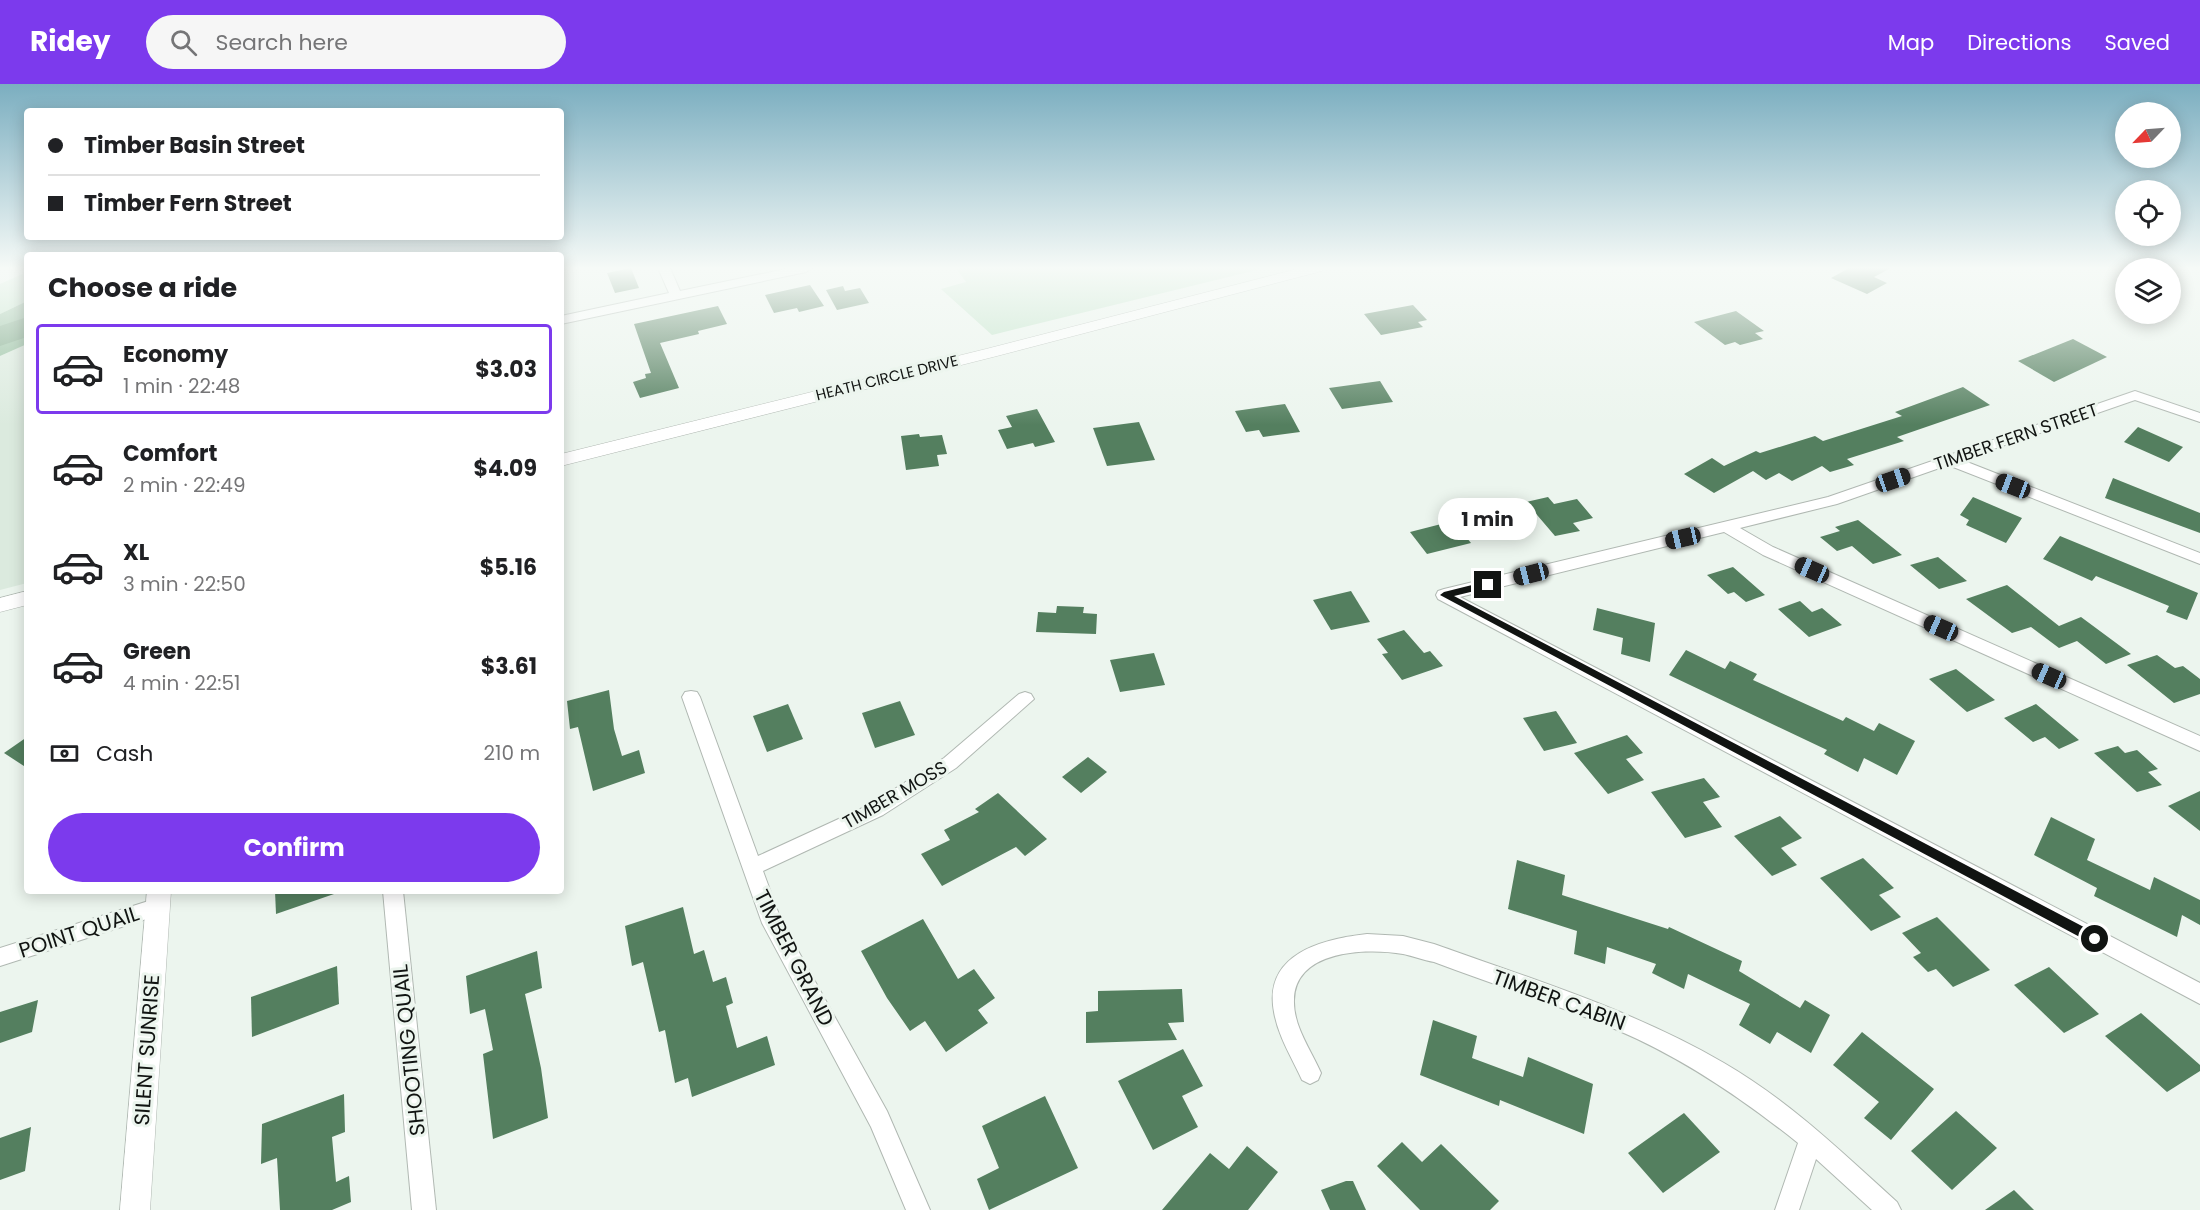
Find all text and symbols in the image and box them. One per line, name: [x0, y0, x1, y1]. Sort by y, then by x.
search box: [146, 15, 566, 69]
text: Ridey: [30, 22, 110, 61]
icon: search: [167, 26, 200, 59]
text: Search here: [215, 27, 348, 58]
text: Map: [1888, 28, 1934, 57]
text: Directions: [1967, 28, 2071, 57]
text: Saved: [2104, 28, 2170, 57]
north arrow: [2115, 102, 2181, 168]
map controls: [2115, 102, 2181, 324]
text: Timber Basin Street: [84, 130, 305, 161]
button: locate: [2115, 180, 2181, 246]
text: Timber Fern Street: [84, 188, 292, 219]
button: layers: [2115, 258, 2181, 324]
text: Choose a ride: [48, 269, 237, 306]
text: Economy: [123, 339, 228, 370]
icon: car: [51, 342, 105, 396]
street label: HEATH CIRCLE DRIVE: [813, 350, 960, 405]
text: $3.03: [475, 354, 537, 385]
text: 1 min · 22:48: [123, 372, 240, 400]
street label: TIMBER FERN STREET: [1931, 397, 2101, 476]
text: Comfort: [123, 438, 217, 469]
icon: car: [51, 441, 105, 495]
text: $4.09: [474, 453, 537, 484]
car: [1873, 466, 1913, 494]
text: 2 min · 22:49: [123, 471, 246, 499]
car: [1993, 471, 2033, 501]
callout: 1 min: [1438, 498, 1538, 540]
text: 1 min: [1461, 505, 1514, 533]
car: [1663, 525, 1703, 551]
text: XL: [123, 537, 149, 568]
icon: car: [51, 540, 105, 594]
text: $5.16: [480, 552, 537, 583]
car: [1792, 554, 1832, 586]
car: [1511, 561, 1551, 587]
text: 3 min · 22:50: [123, 570, 246, 598]
route end: [1474, 571, 1501, 598]
car: [1921, 612, 1961, 644]
text: Green: [123, 636, 191, 667]
icon: car: [51, 639, 105, 693]
text: $3.61: [481, 651, 537, 682]
car: [2029, 660, 2069, 692]
text: 4 min · 22:51: [123, 669, 240, 697]
icon: cash: [48, 737, 81, 770]
text: Cash: [96, 738, 153, 769]
text: 210 m: [484, 739, 540, 767]
street label: TIMBER MOSS: [838, 755, 951, 835]
button: Confirm: [48, 813, 540, 882]
street label: TIMBER GRAND: [748, 885, 841, 1031]
street label: POINT QUAIL: [15, 898, 143, 965]
route start: [2081, 925, 2108, 952]
street label: TIMBER CABIN: [1489, 962, 1630, 1037]
street label: SHOOTING QUAIL: [385, 963, 432, 1137]
street label: SILENT SUNRISE: [127, 973, 166, 1126]

